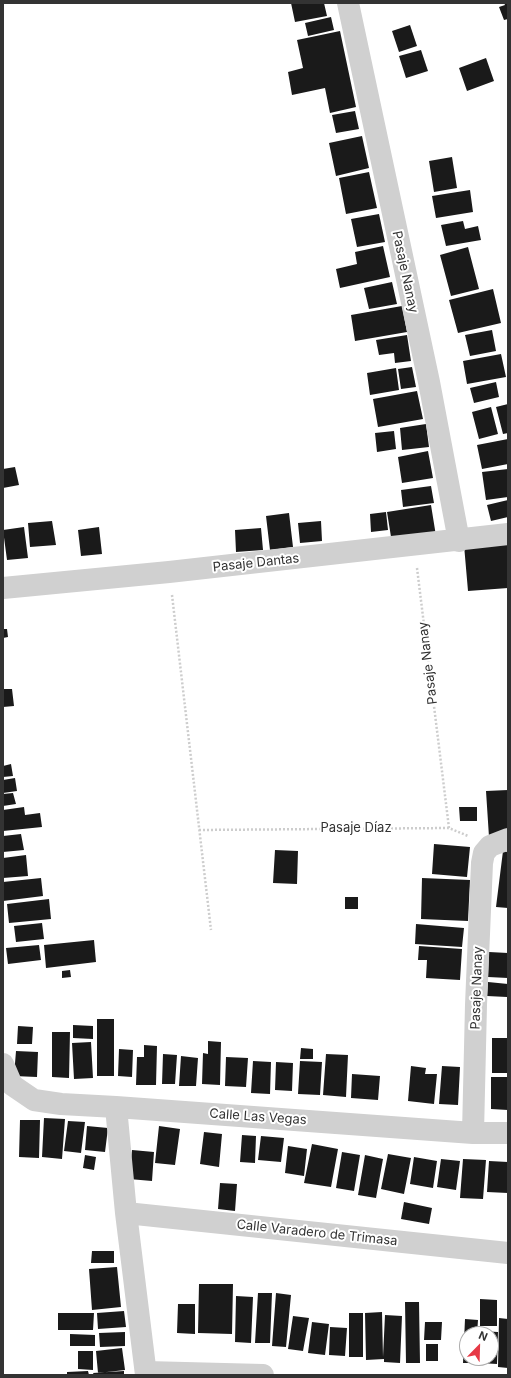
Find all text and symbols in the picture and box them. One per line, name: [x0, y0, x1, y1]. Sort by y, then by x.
street label: Pasaje Nanay: [389, 230, 421, 314]
street label: Pasaje Dantas: [212, 551, 300, 575]
street label: Pasaje Nanay: [415, 621, 441, 705]
street label: Pasaje Díaz: [320, 820, 392, 836]
street label: Pasaje Nanay: [468, 946, 486, 1030]
street label: Calle Las Vegas: [209, 1106, 307, 1128]
street label: Calle Varadero de Trimasa: [236, 1217, 398, 1249]
north arrow: [459, 1326, 499, 1366]
text: N: [477, 1328, 490, 1344]

